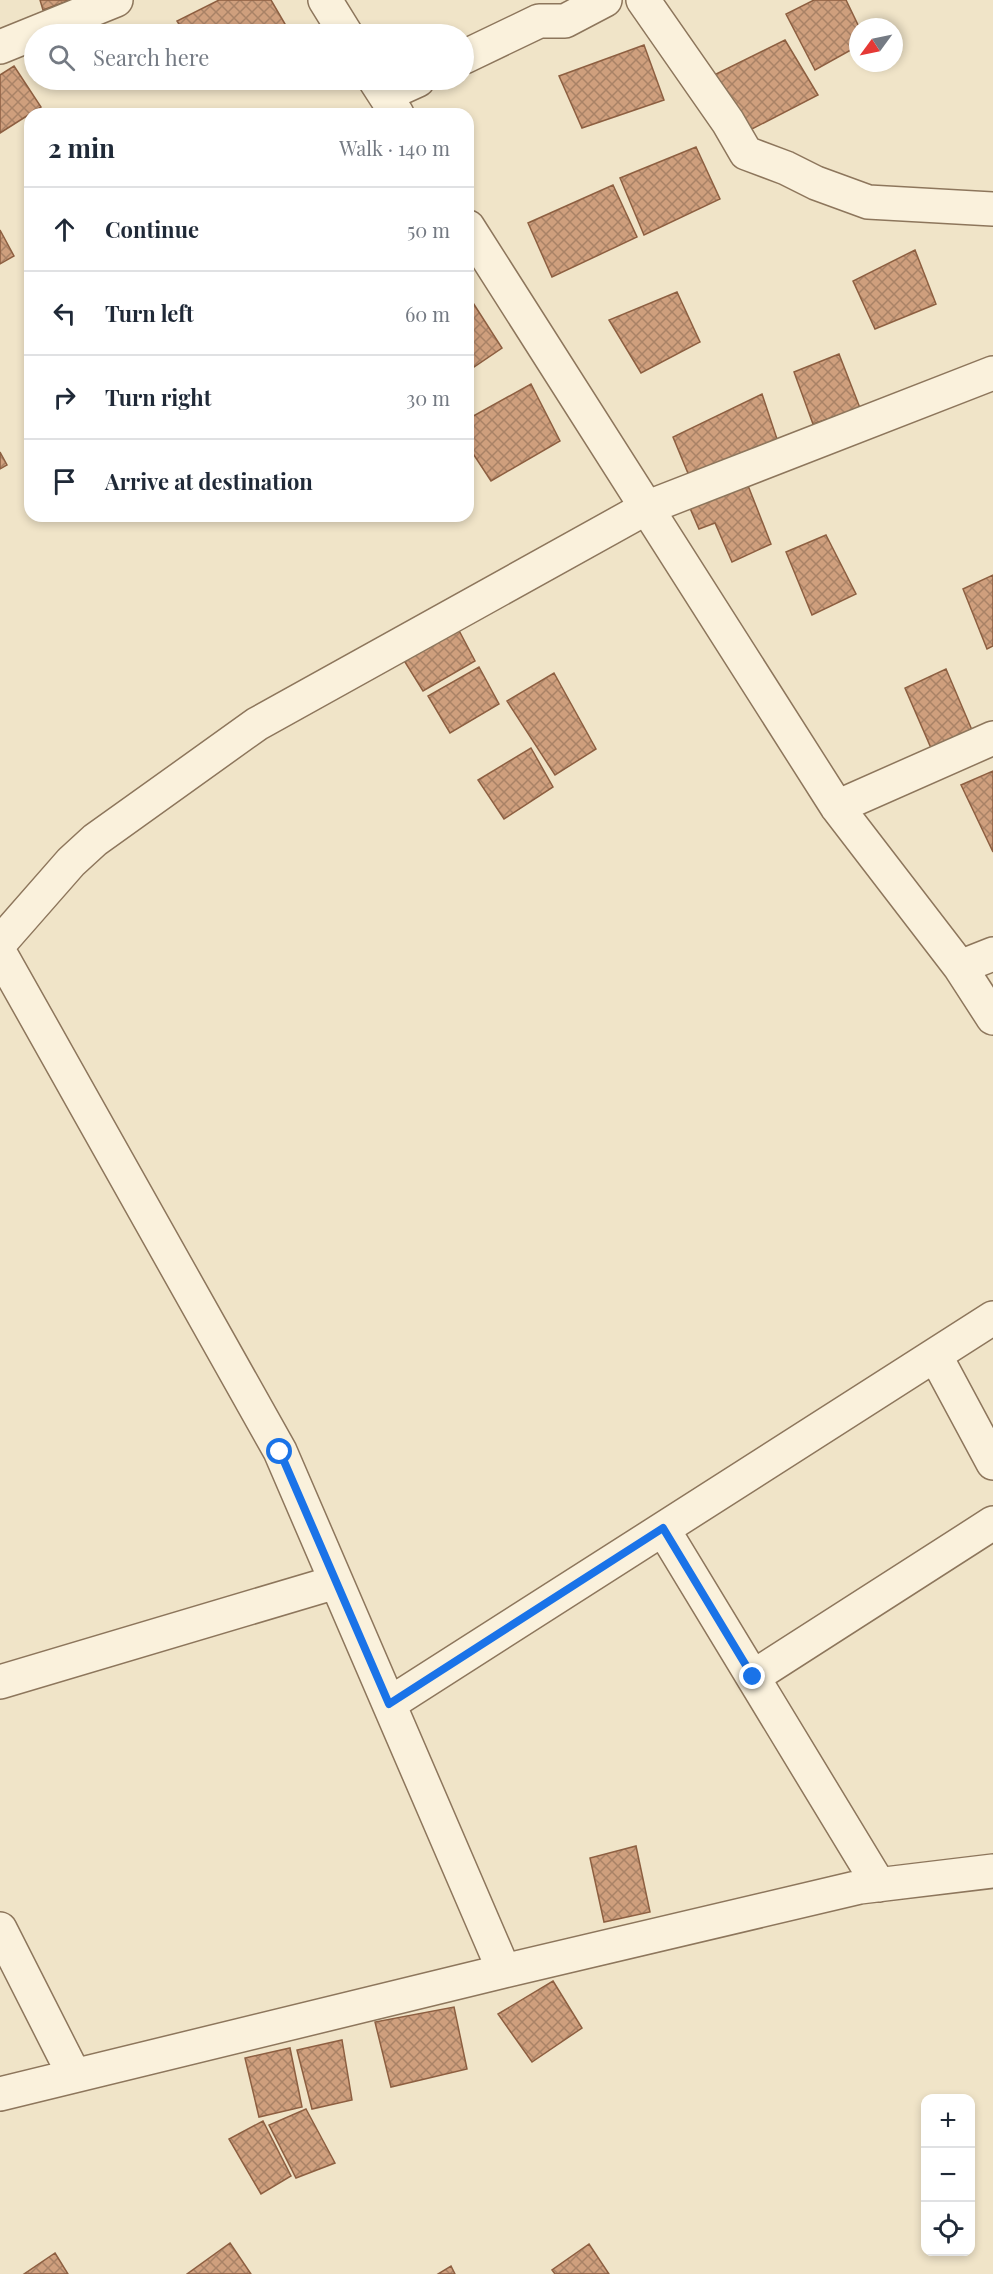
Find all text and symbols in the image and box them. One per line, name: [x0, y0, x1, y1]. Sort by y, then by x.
north arrow: [849, 18, 903, 72]
search box: [24, 24, 474, 90]
icon: search: [45, 41, 78, 74]
text: Search here: [93, 42, 209, 72]
text: 2 min: [48, 130, 115, 165]
text: Walk · 140 m: [339, 134, 450, 161]
icon: ahead: [48, 213, 81, 246]
text: Continue: [105, 214, 199, 244]
text: 50 m: [407, 216, 450, 243]
icon: left: [48, 297, 81, 330]
text: Turn left: [105, 298, 194, 328]
text: 60 m: [405, 300, 450, 327]
icon: right: [48, 381, 81, 414]
text: Turn right: [105, 382, 211, 412]
text: 30 m: [406, 384, 450, 411]
icon: arrive: [48, 465, 81, 498]
text: Arrive at destination: [105, 466, 313, 496]
route start: [266, 1438, 292, 1464]
route end: [739, 1663, 765, 1689]
map controls: [921, 2094, 975, 2256]
button: +: [921, 2094, 975, 2148]
button: −: [921, 2148, 975, 2202]
button: locate: [921, 2202, 975, 2256]

